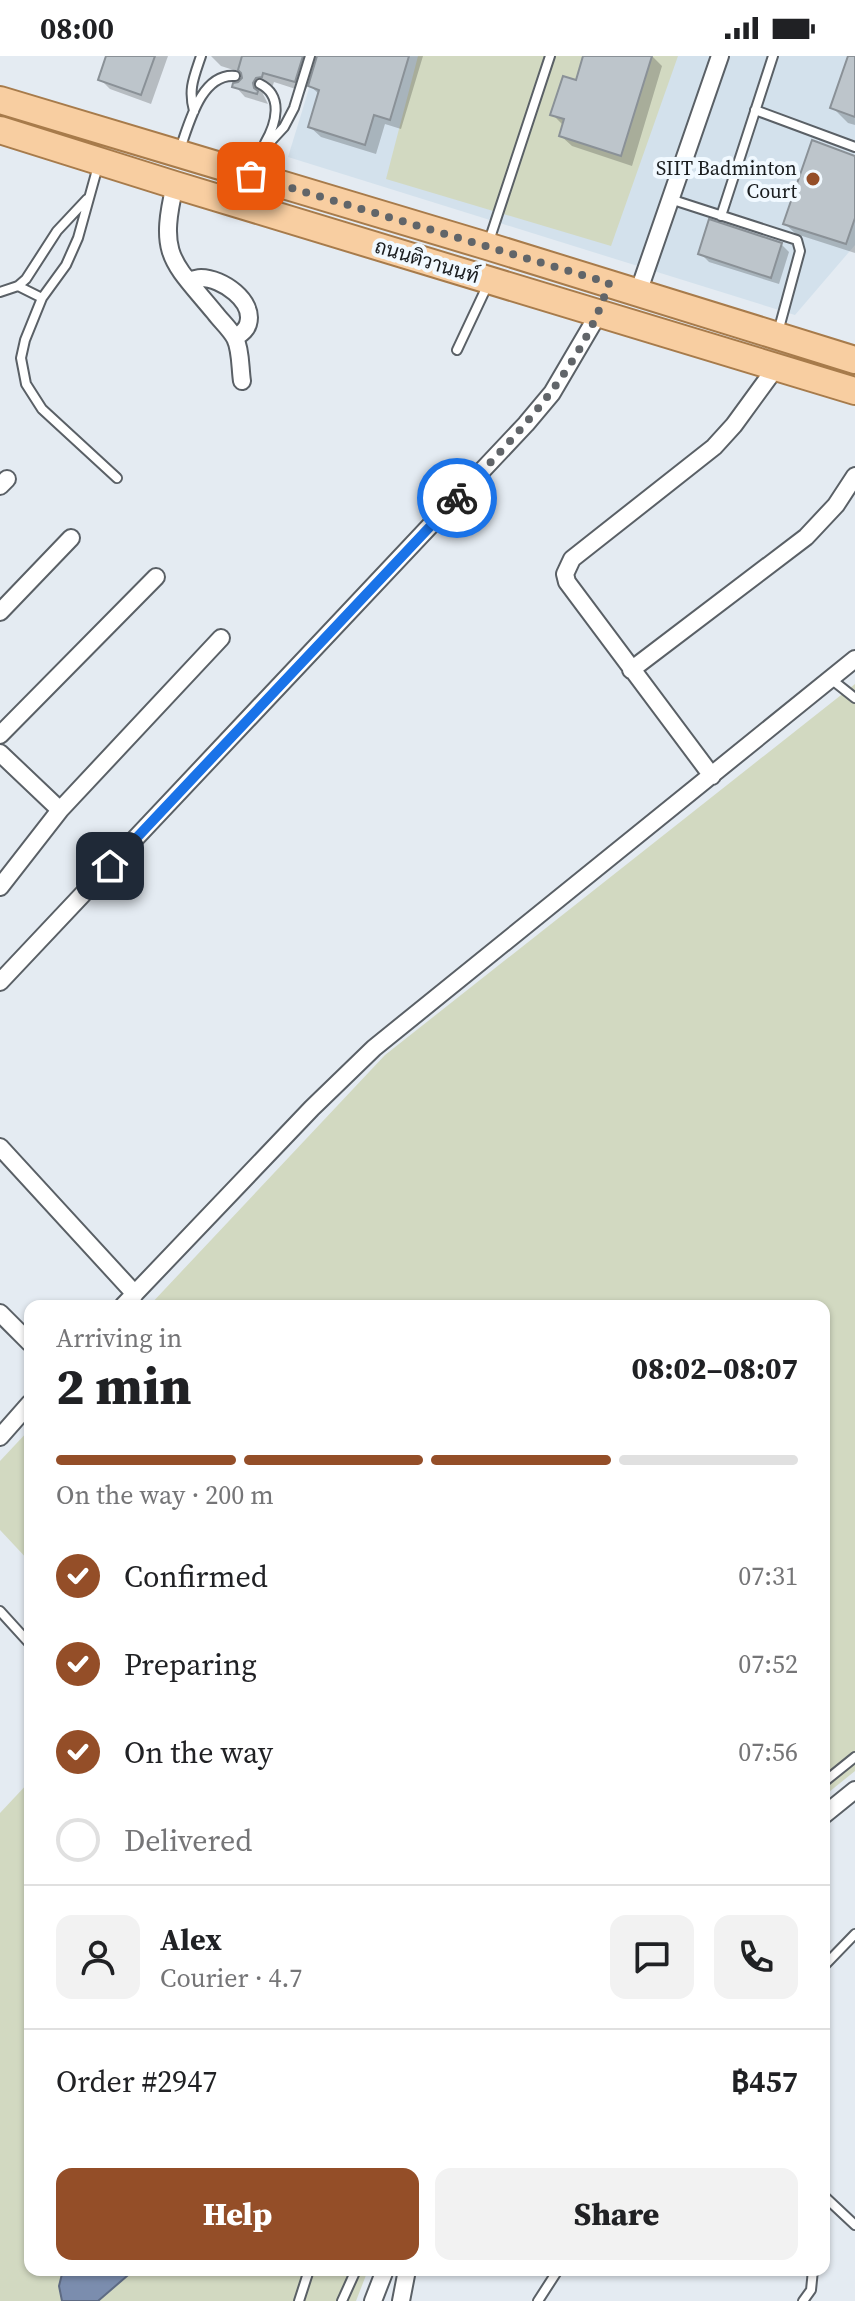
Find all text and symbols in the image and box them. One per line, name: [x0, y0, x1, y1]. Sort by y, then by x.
text: 08:00: [40, 8, 114, 49]
pin: [217, 142, 285, 210]
icon: bag: [229, 154, 273, 198]
place label: SIIT Badminton Court: [656, 154, 797, 205]
marker: SIIT Badminton Court: [804, 170, 822, 188]
street label: ถนนติวานนท์: [371, 232, 483, 290]
courier: [417, 458, 497, 538]
icon: bike: [435, 476, 479, 520]
pin: [76, 832, 144, 900]
icon: home: [88, 844, 132, 888]
text: Arriving in: [56, 1320, 182, 1356]
text: 08:02–08:07: [631, 1348, 798, 1389]
text: 2 min: [56, 1350, 192, 1421]
text: On the way · 200 m: [56, 1477, 274, 1513]
icon: check: [56, 1554, 100, 1598]
text: Confirmed: [124, 1556, 268, 1597]
text: 07:31: [738, 1558, 798, 1594]
icon: check: [56, 1642, 100, 1686]
text: Preparing: [124, 1644, 257, 1685]
text: 07:52: [738, 1646, 798, 1682]
icon: check: [56, 1730, 100, 1774]
text: On the way: [124, 1732, 273, 1773]
text: 07:56: [738, 1734, 798, 1770]
text: Delivered: [124, 1820, 252, 1861]
button: person: [56, 1915, 140, 1999]
button: chat: [610, 1915, 694, 1999]
button: phone: [714, 1915, 798, 1999]
text: Alex: [160, 1919, 222, 1960]
text: Courier · 4.7: [160, 1960, 302, 1996]
text: Order #2947: [56, 2061, 217, 2102]
text: ฿457: [731, 2061, 798, 2102]
button: Help: [56, 2168, 419, 2260]
button: Share: [435, 2168, 798, 2260]

